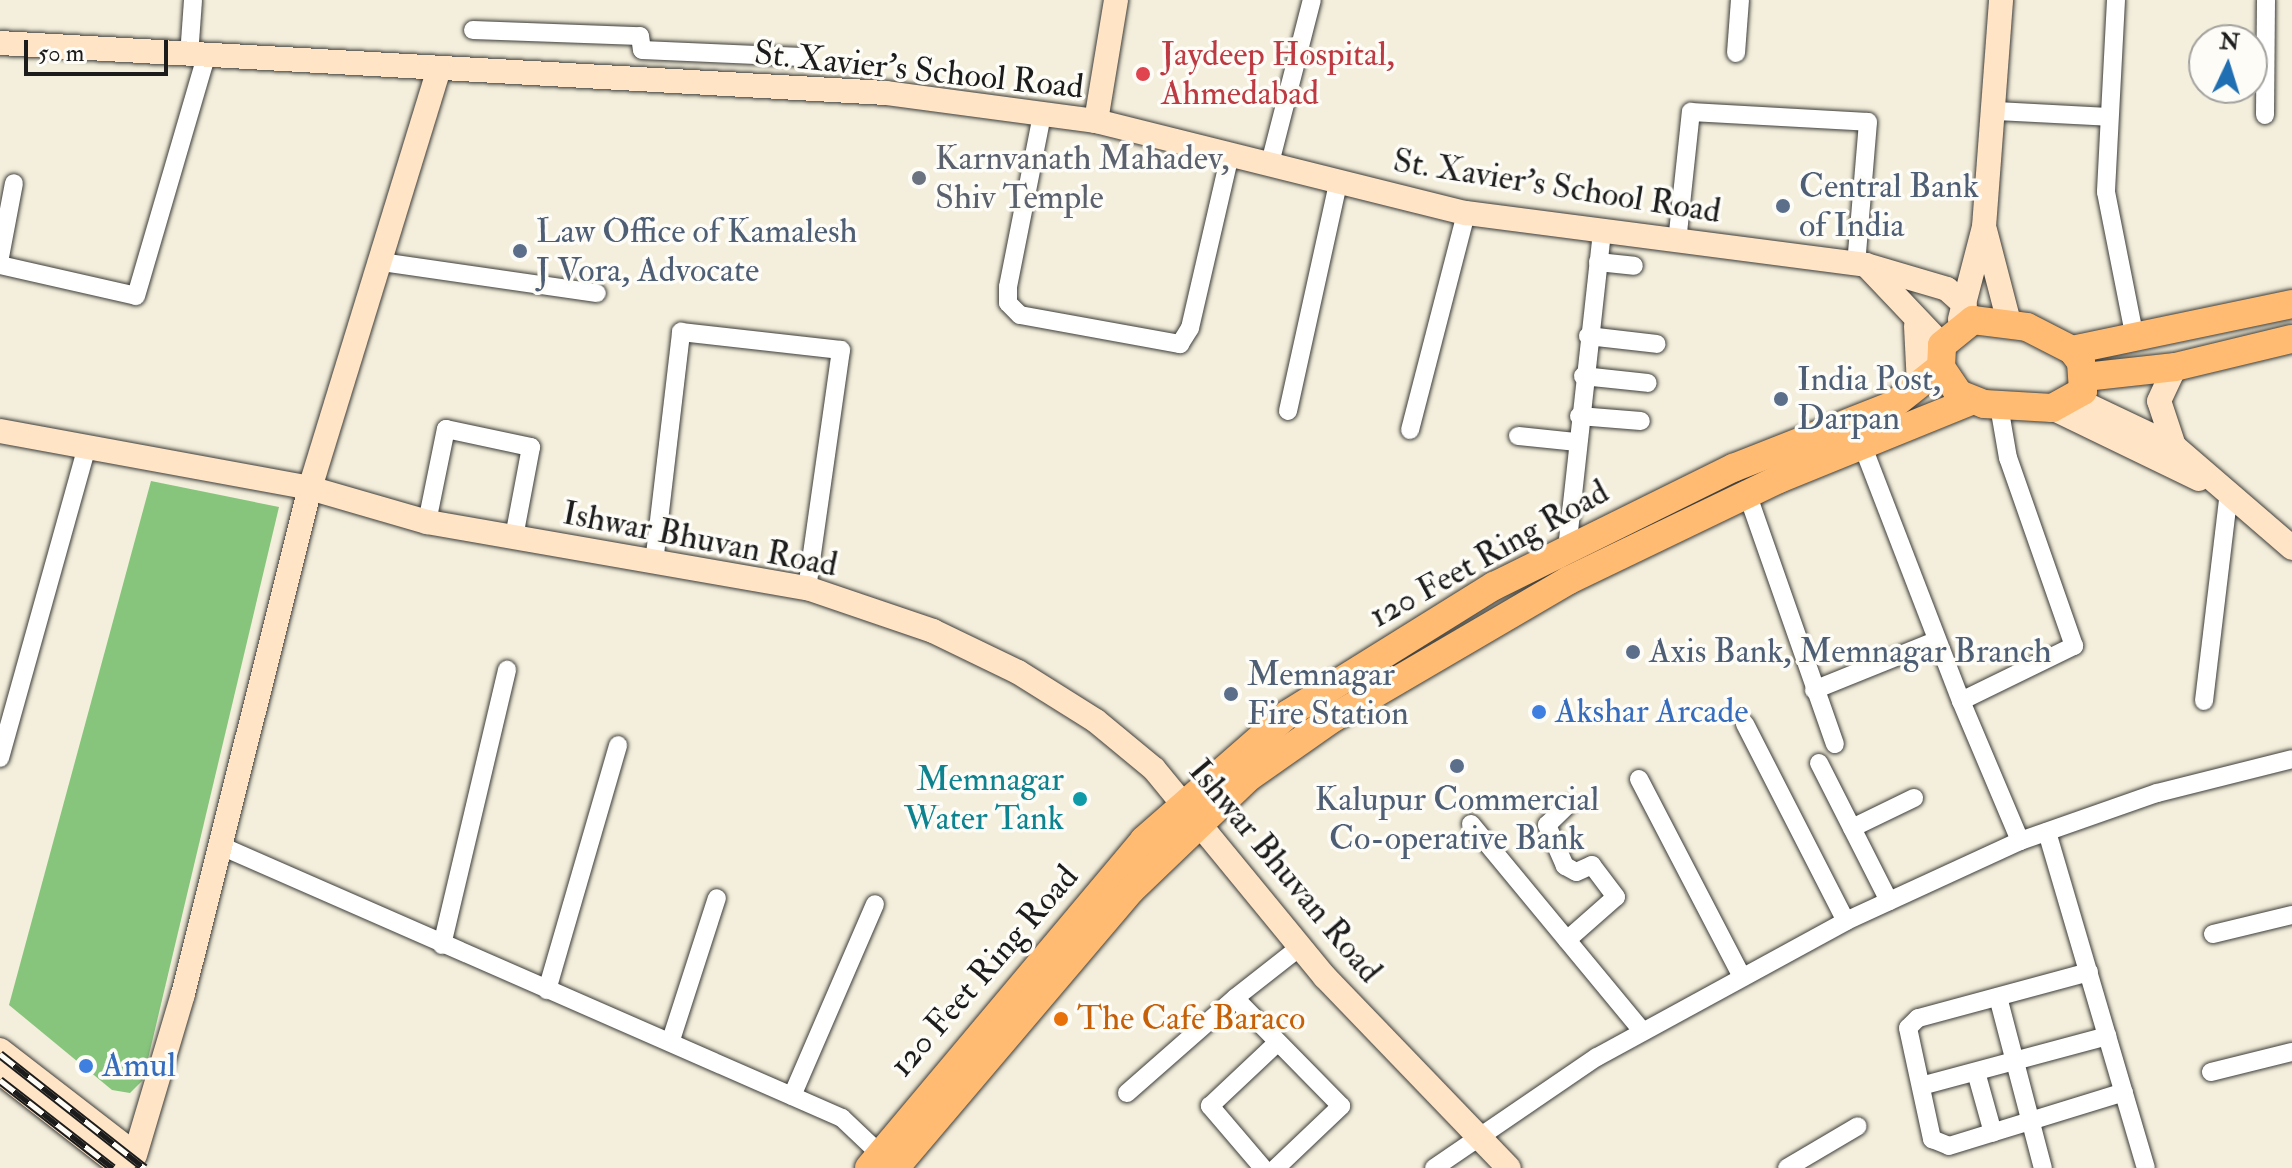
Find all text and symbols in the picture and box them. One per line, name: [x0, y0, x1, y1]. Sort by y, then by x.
scale bar: [28, 24, 172, 74]
north arrow: [2188, 24, 2268, 104]
text: N: [2219, 27, 2240, 57]
street label: St. Xavier's School Road: [752, 32, 1086, 108]
place label: Jaydeep Hospital, Ahmedabad: [1161, 34, 1395, 114]
text: 50 m: [38, 38, 84, 69]
marker: Jaydeep Hospital, Ahmedabad: [1132, 63, 1154, 85]
place label: Karnvanath Mahadev, Shiv Temple: [935, 138, 1230, 218]
street label: St. Xavier's School Road: [1390, 140, 1724, 232]
place label: Central Bank of India: [1799, 166, 1979, 246]
marker: Karnvanath Mahadev, Shiv Temple: [910, 169, 928, 187]
marker: Central Bank of India: [1774, 197, 1792, 215]
place label: Law Office of Kamalesh J Vora, Advocate: [536, 211, 857, 290]
marker: Law Office of Kamalesh J Vora, Advocate: [511, 242, 529, 260]
place label: India Post, Darpan: [1797, 359, 1941, 438]
marker: India Post, Darpan: [1772, 390, 1790, 408]
street label: 120 Feet Ring Road: [1362, 471, 1616, 637]
street label: Ishwar Bhuvan Road: [559, 492, 841, 586]
place label: Axis Bank, Memnagar Branch: [1649, 632, 2052, 672]
marker: Axis Bank, Memnagar Branch: [1624, 643, 1642, 661]
place label: Memnagar Fire Station: [1247, 654, 1409, 734]
marker: Memnagar Fire Station: [1222, 685, 1240, 703]
place label: Akshar Arcade: [1555, 692, 1749, 732]
marker: Akshar Arcade: [1530, 703, 1548, 721]
street label: Ishwar Bhuvan Road: [1180, 751, 1390, 991]
marker: Kalupur Commercial Co-operative Bank: [1448, 757, 1466, 775]
place label: Memnagar Water Tank: [904, 759, 1064, 838]
place label: Kalupur Commercial Co-operative Bank: [1315, 779, 1599, 858]
marker: Memnagar Water Tank: [1071, 790, 1089, 808]
street label: 120 Feet Ring Road: [881, 857, 1087, 1085]
place label: The Cafe Baraco: [1077, 999, 1305, 1039]
marker: The Cafe Baraco: [1052, 1010, 1070, 1028]
place label: Amul: [102, 1046, 176, 1086]
marker: Amul: [77, 1057, 95, 1075]

